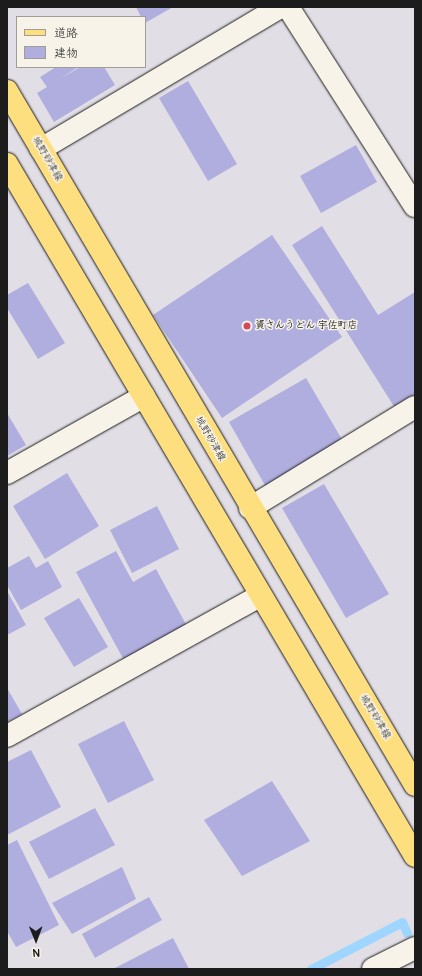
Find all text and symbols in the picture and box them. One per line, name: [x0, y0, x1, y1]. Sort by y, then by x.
legend: [16, 16, 146, 68]
text: 道路: [54, 26, 78, 41]
text: 建物: [54, 46, 78, 61]
street label: 城野砂津線: [29, 134, 65, 184]
place label: 資さんうどん 宇佐町店: [255, 320, 357, 332]
marker: 資さんうどん 宇佐町店: [242, 321, 252, 331]
street label: 城野砂津線: [192, 414, 228, 464]
street label: 城野砂津線: [357, 692, 393, 742]
north arrow: [16, 920, 56, 960]
text: N: [32, 946, 40, 959]

